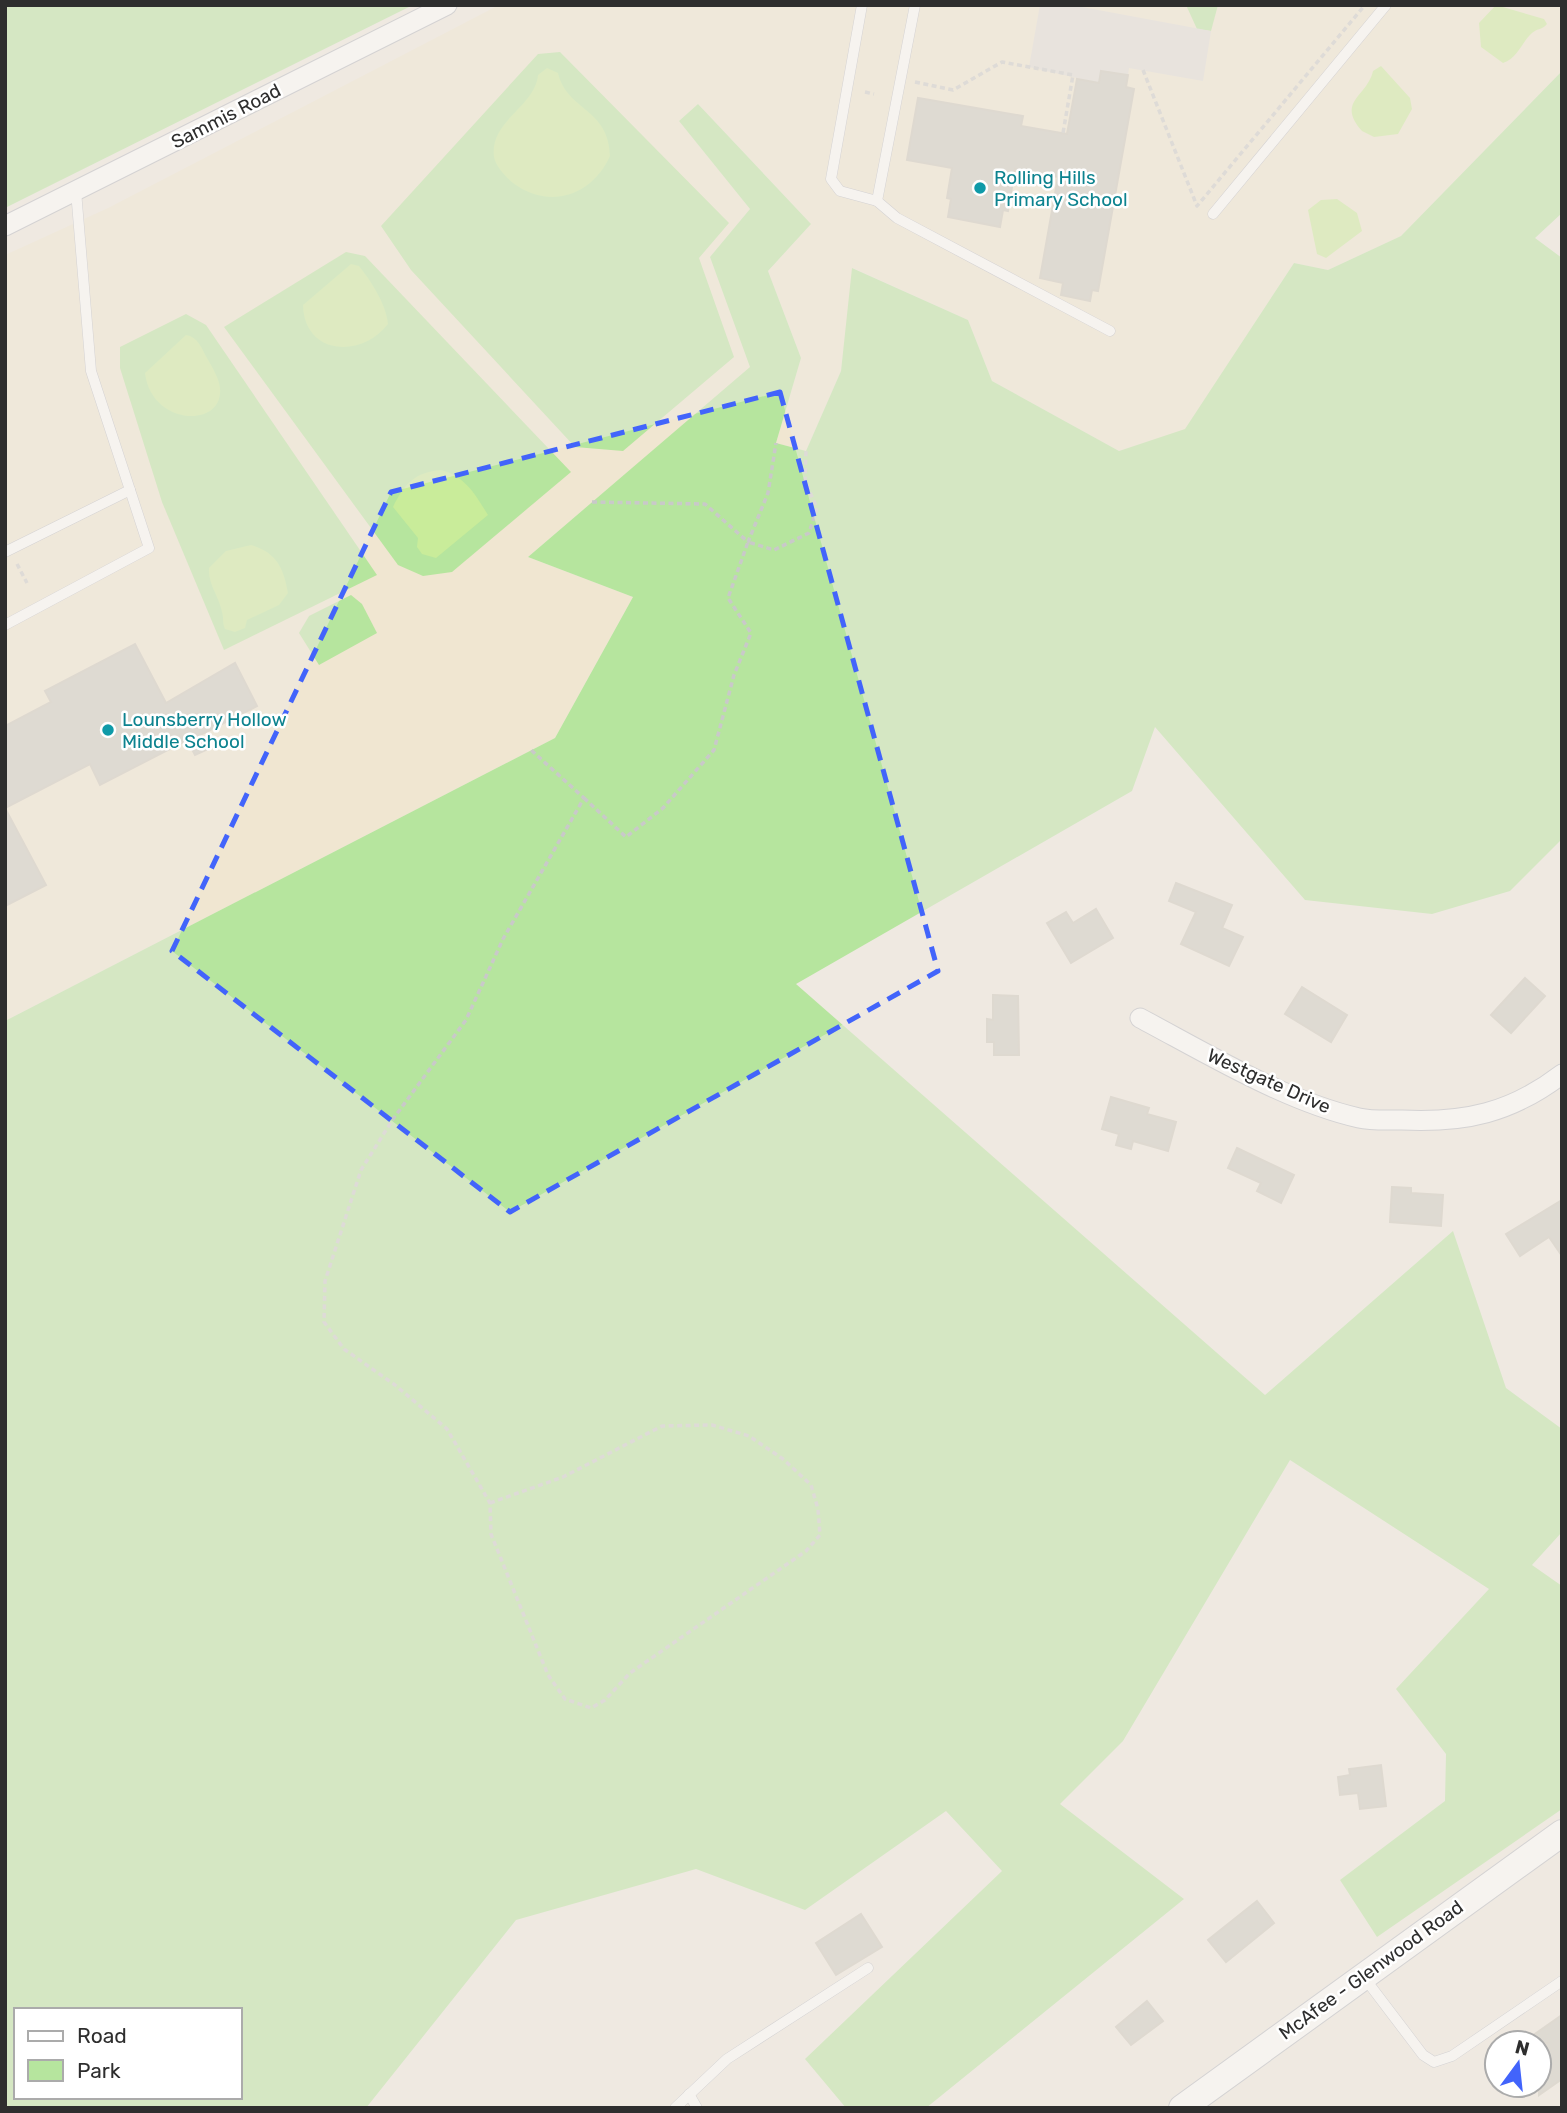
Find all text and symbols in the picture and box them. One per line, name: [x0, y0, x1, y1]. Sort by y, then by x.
street label: Sammis Road: [167, 78, 285, 154]
place label: Rolling Hills Primary School: [994, 166, 1128, 211]
marker: Rolling Hills Primary School: [972, 180, 988, 196]
place label: Lounsberry Hollow Middle School: [122, 708, 287, 753]
marker: Lounsberry Hollow Middle School: [100, 722, 116, 738]
street label: Westgate Drive: [1204, 1043, 1334, 1119]
street label: McAfee - Glenwood Road: [1274, 1895, 1468, 2045]
legend: [14, 2008, 242, 2099]
text: Road: [77, 2023, 127, 2048]
north arrow: [1483, 2029, 1553, 2099]
text: N: [1513, 2035, 1532, 2061]
text: Park: [77, 2058, 121, 2083]

